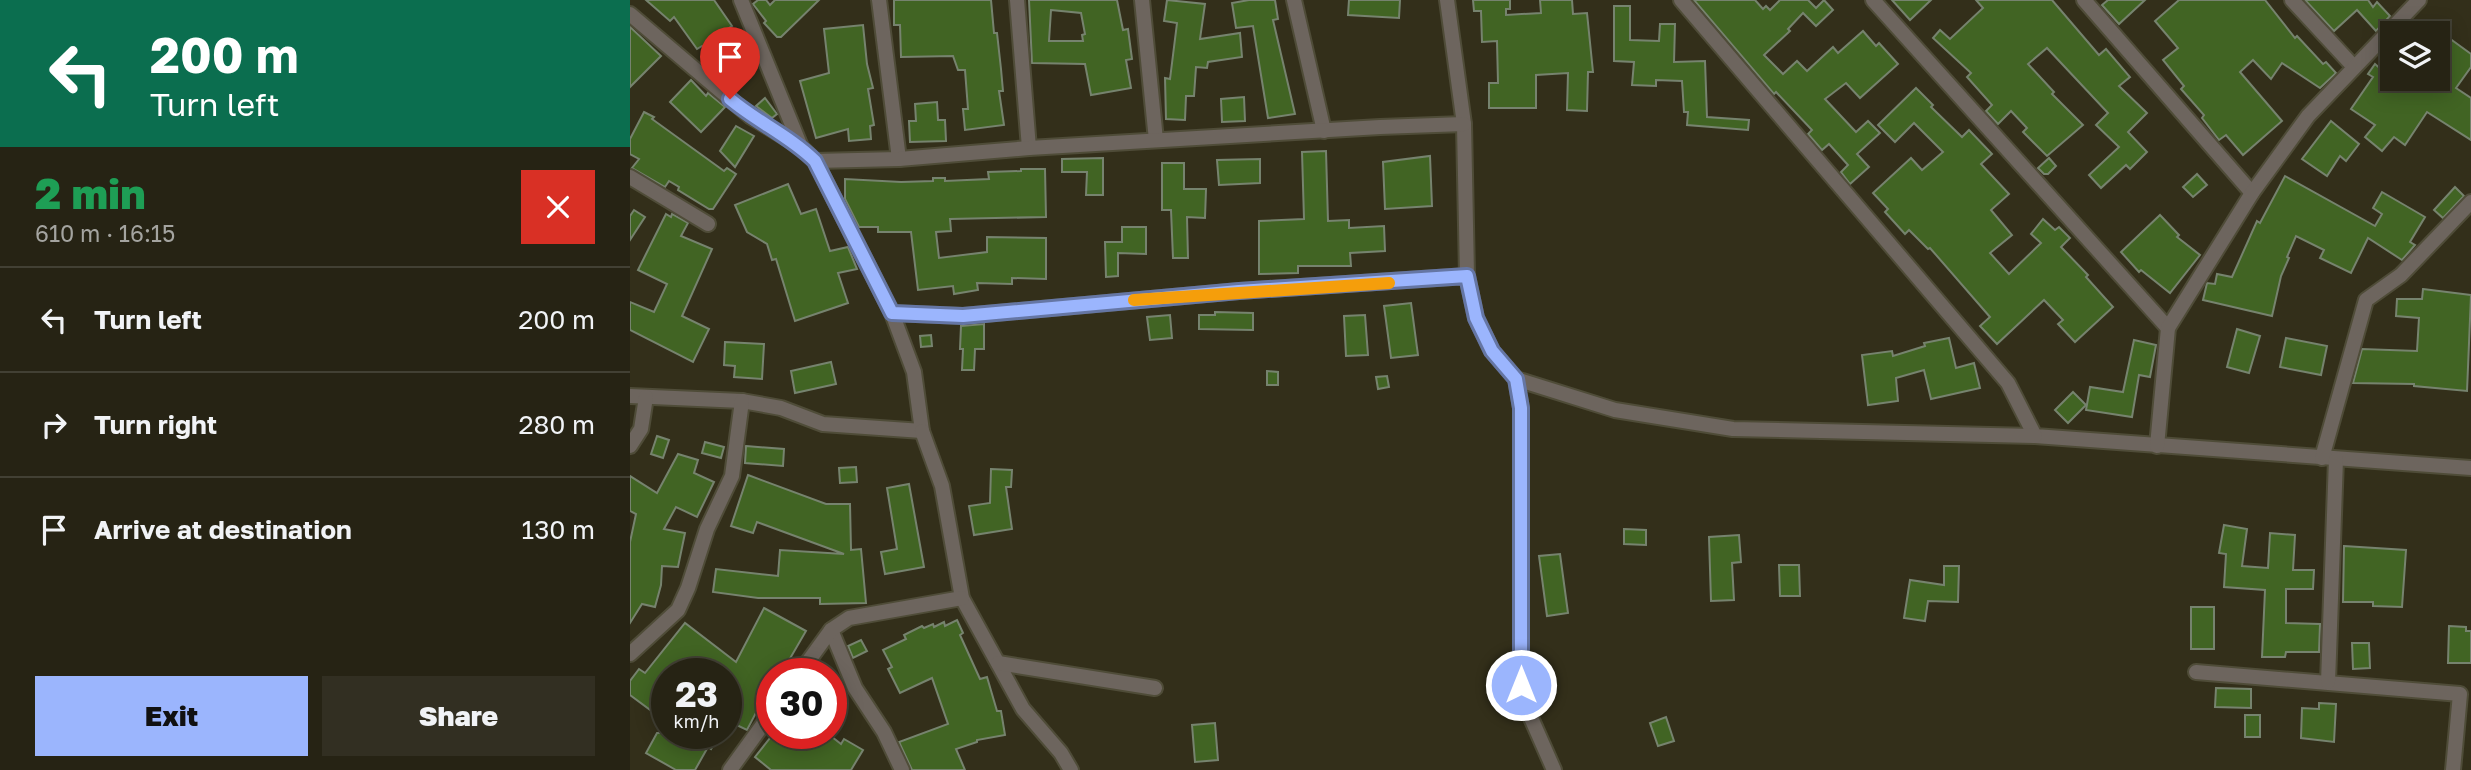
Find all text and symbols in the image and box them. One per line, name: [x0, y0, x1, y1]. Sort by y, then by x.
map controls: [2380, 21, 2450, 91]
button: layers: [2380, 21, 2450, 91]
text: 200 m: [150, 25, 299, 84]
pin: [700, 27, 760, 99]
icon: left: [35, 28, 126, 119]
icon: arrive: [711, 38, 749, 76]
text: Turn left: [150, 85, 279, 123]
text: 2 min: [35, 168, 146, 218]
button: close: [521, 170, 595, 244]
text: 610 m · 16:15: [35, 219, 175, 247]
icon: left: [35, 301, 73, 339]
text: Turn left: [94, 304, 202, 335]
text: 200 m: [518, 304, 595, 335]
icon: right: [35, 406, 73, 444]
text: Turn right: [94, 409, 217, 440]
text: 280 m: [518, 409, 595, 440]
icon: arrive: [35, 511, 73, 549]
text: Arrive at destination: [94, 514, 352, 545]
text: 130 m: [522, 514, 595, 545]
position arrow: [1484, 648, 1558, 722]
speed limit sign: 30: [756, 658, 847, 749]
text: 23: [675, 673, 718, 715]
button: Exit: [35, 676, 308, 756]
button: Share: [322, 676, 595, 756]
text: km/h: [674, 710, 719, 732]

